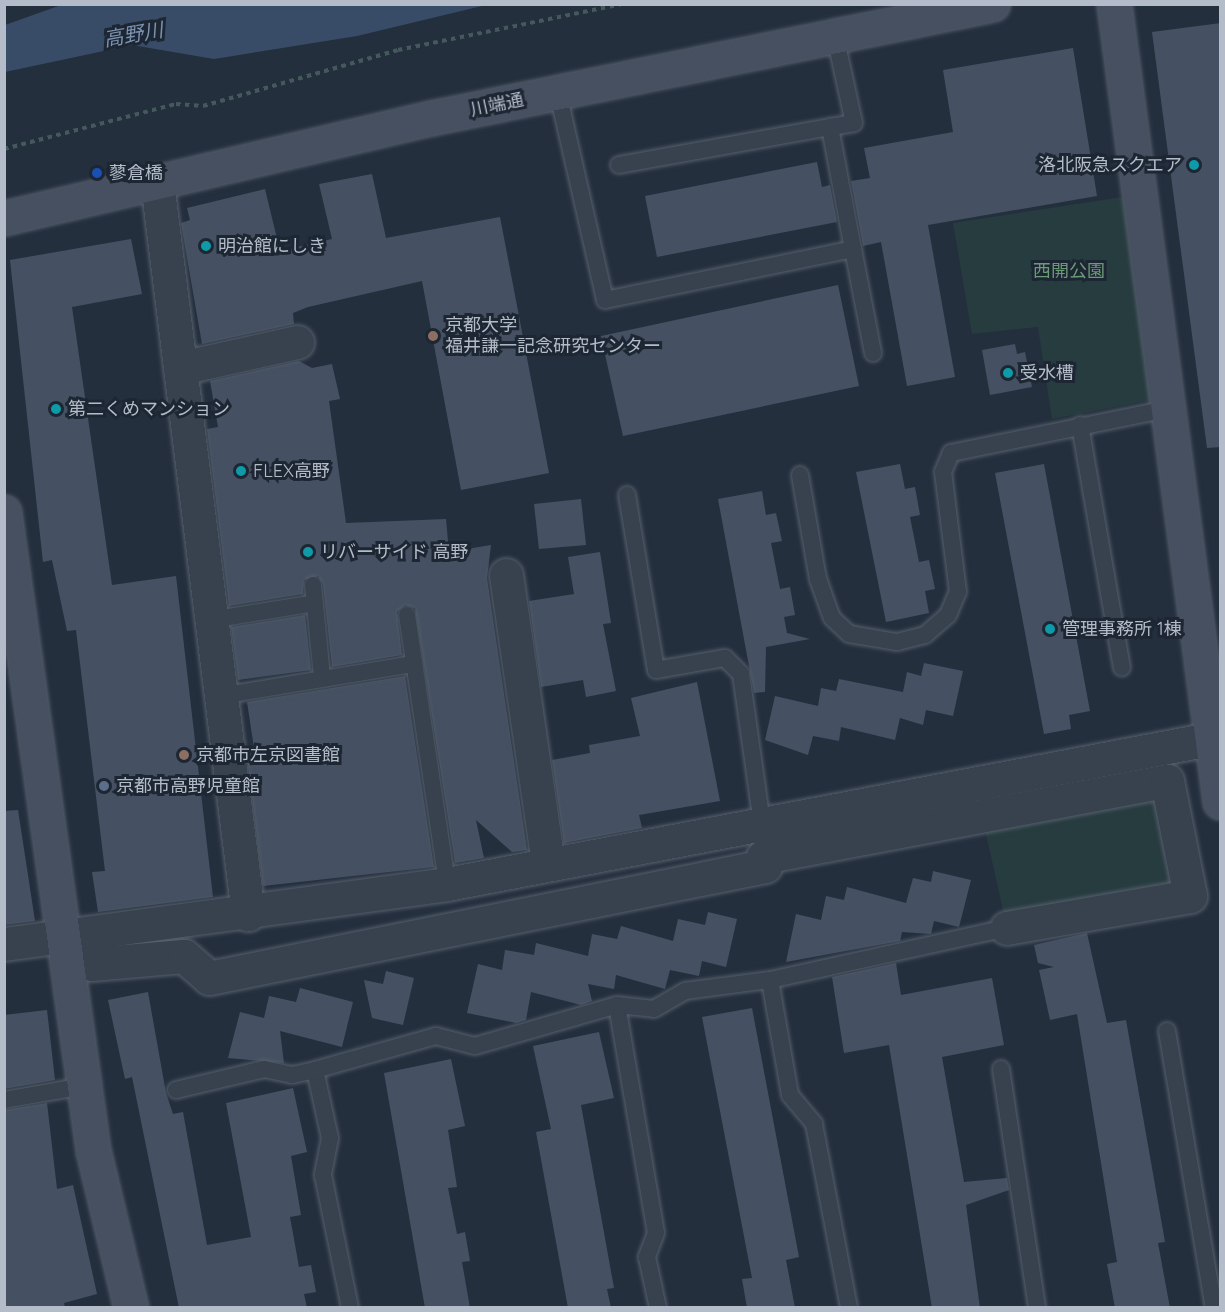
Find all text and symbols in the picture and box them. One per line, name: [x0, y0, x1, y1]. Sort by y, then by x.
water label: 高野川: [101, 17, 165, 51]
street label: 川端通: [468, 89, 526, 121]
place label: 洛北阪急スクエア: [1038, 154, 1182, 176]
marker: 洛北阪急スクエア: [1187, 158, 1201, 172]
place label: 蓼倉橋: [109, 162, 163, 184]
marker: 蓼倉橋: [90, 166, 104, 180]
place label: 明治館にしき: [218, 235, 326, 257]
marker: 明治館にしき: [199, 239, 213, 253]
park label: 西開公園: [1033, 260, 1105, 282]
place label: 京都大学 福井謙一記念研究センター: [445, 315, 661, 358]
marker: 京都大学 福井謙一記念研究センター: [426, 329, 440, 343]
place label: 受水槽: [1020, 362, 1074, 384]
marker: 受水槽: [1001, 366, 1015, 380]
place label: 第二くめマンション: [68, 398, 230, 420]
marker: 第二くめマンション: [49, 402, 63, 416]
place label: FLEX高野: [253, 460, 330, 482]
marker: FLEX高野: [234, 464, 248, 478]
place label: リバーサイド 高野: [320, 541, 469, 563]
marker: リバーサイド 高野: [301, 545, 315, 559]
place label: 管理事務所 1棟: [1062, 618, 1182, 640]
marker: 管理事務所 1棟: [1043, 622, 1057, 636]
place label: 京都市左京図書館: [196, 744, 340, 766]
marker: 京都市左京図書館: [177, 748, 191, 762]
place label: 京都市高野児童館: [116, 775, 260, 797]
marker: 京都市高野児童館: [97, 779, 111, 793]

